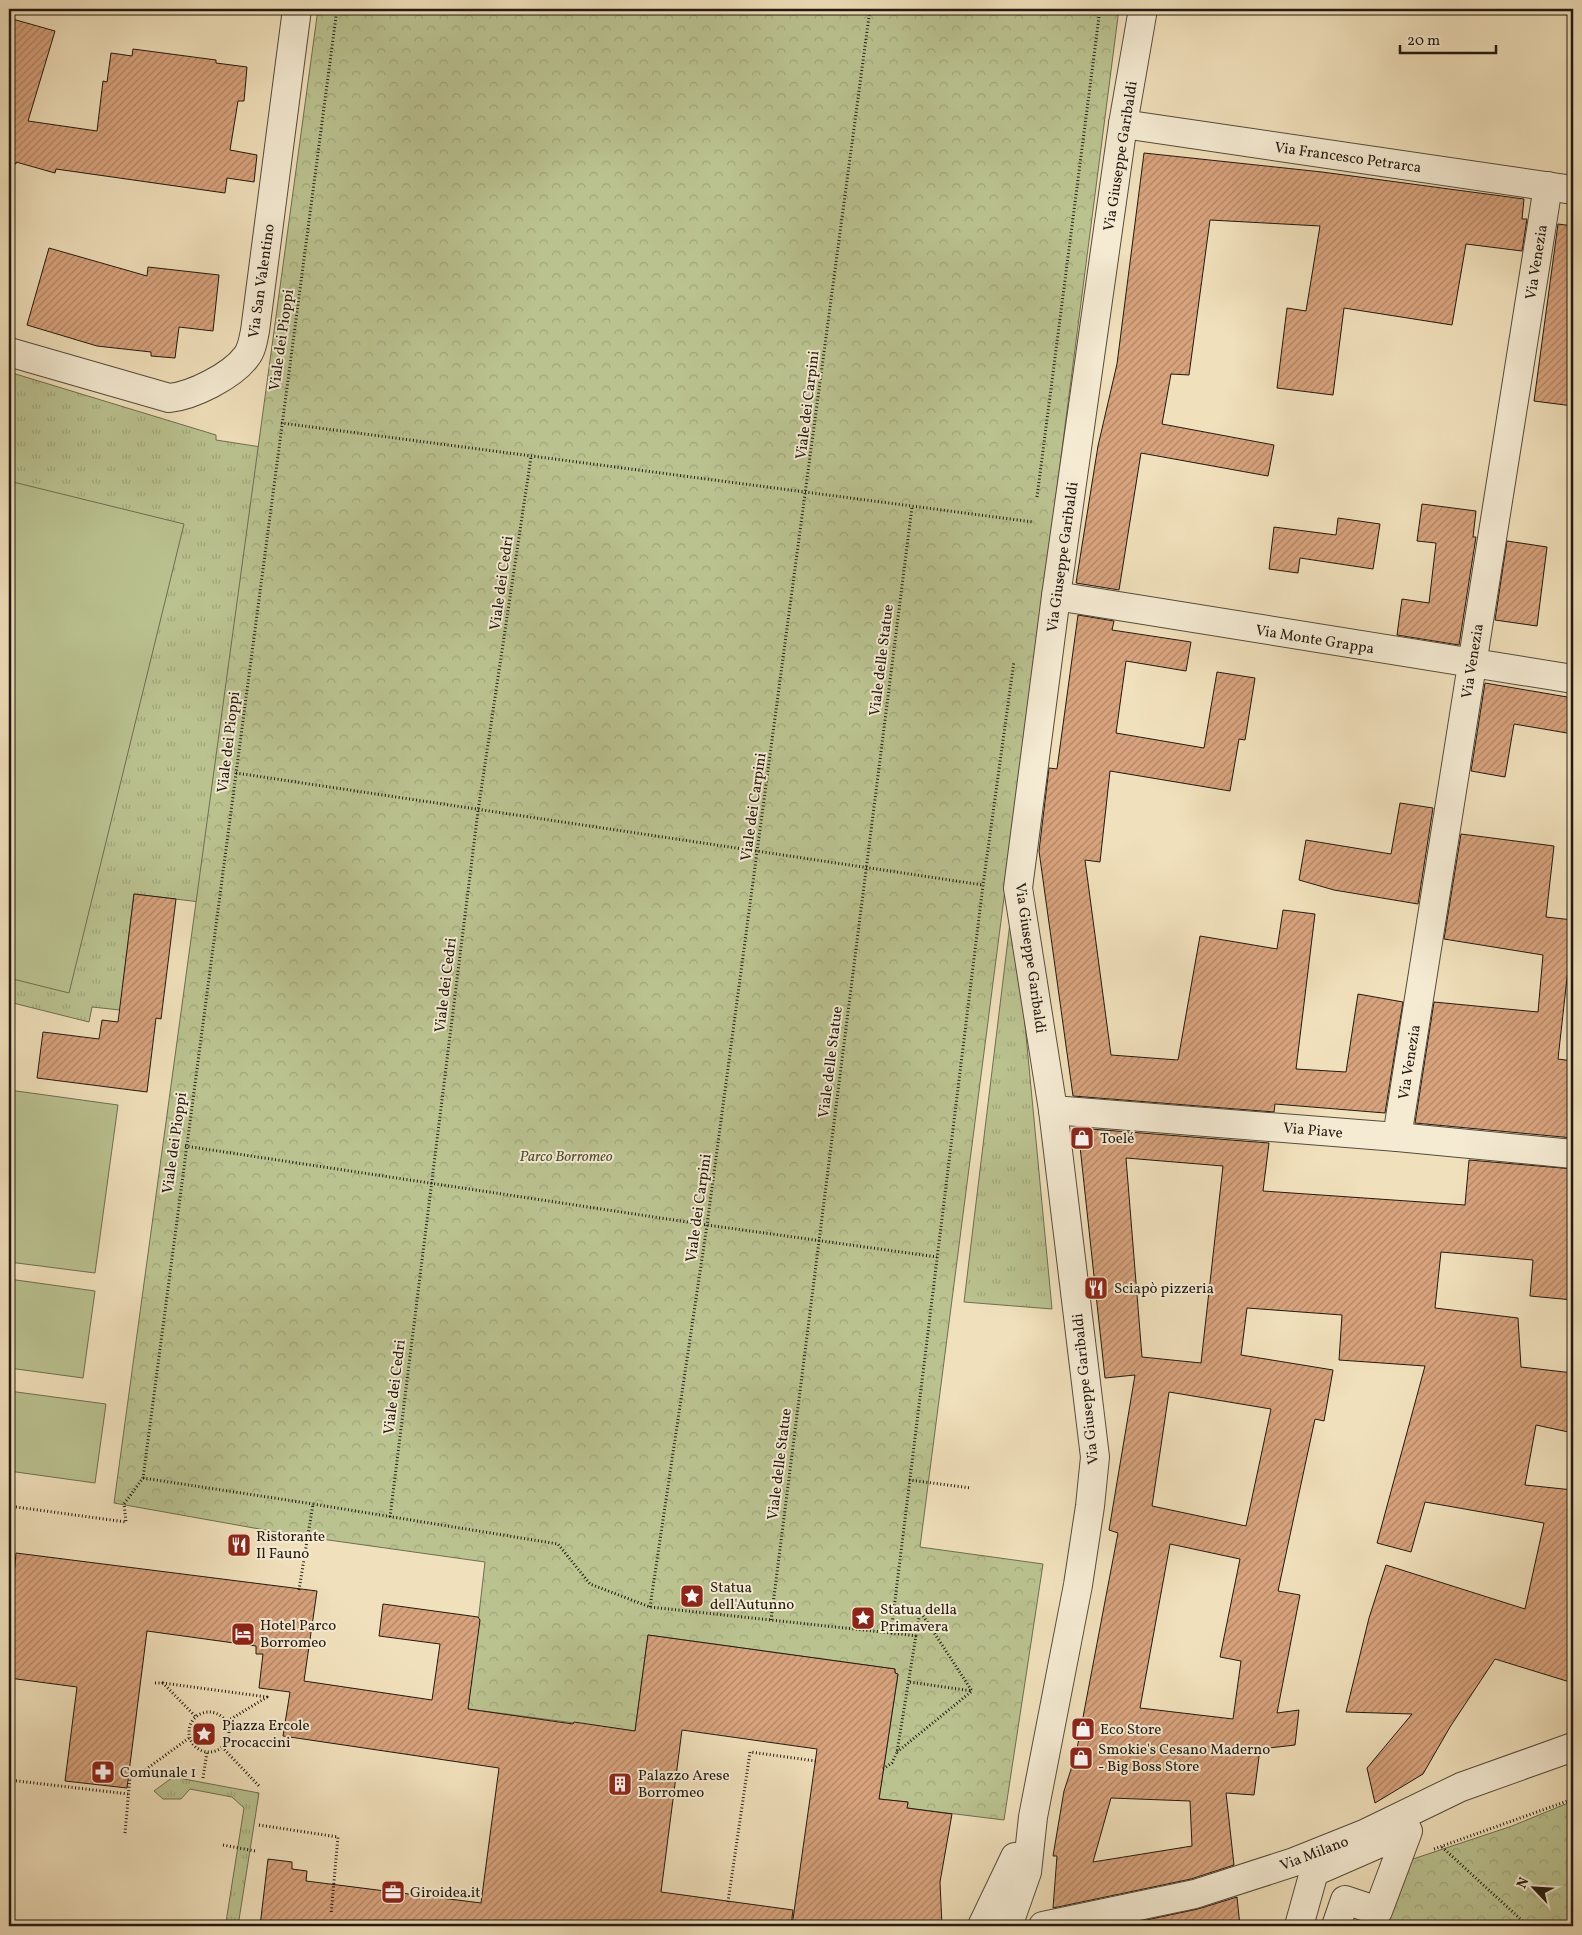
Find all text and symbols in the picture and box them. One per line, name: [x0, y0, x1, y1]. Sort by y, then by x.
scale bar: [1400, 22, 1496, 54]
text: 20 m: [1407, 31, 1440, 52]
street label: Via Giuseppe Garibaldi: [1099, 80, 1144, 233]
street label: Via Francesco Petrarca: [1273, 138, 1423, 179]
street label: Via San Valentino: [244, 223, 281, 340]
street label: Via Venezia: [1521, 223, 1554, 301]
street label: Viale dei Pioppi: [265, 288, 300, 392]
street label: Viale dei Carpini: [791, 350, 826, 461]
street label: Via Giuseppe Garibaldi: [1043, 481, 1084, 634]
street label: Viale dei Cedri: [485, 535, 520, 632]
street label: Viale delle Statue: [865, 603, 900, 717]
street label: Via Monte Grappa: [1254, 621, 1376, 660]
street label: Via Venezia: [1457, 622, 1490, 700]
street label: Viale dei Pioppi: [213, 690, 246, 794]
street label: Viale dei Carpini: [736, 752, 772, 863]
street label: Via Giuseppe Garibaldi: [1009, 882, 1050, 1035]
street label: Viale dei Cedri: [430, 937, 463, 1034]
street label: Viale delle Statue: [814, 1005, 849, 1119]
street label: Via Venezia: [1394, 1023, 1427, 1101]
street label: Viale dei Pioppi: [158, 1091, 193, 1195]
street label: Via Piave: [1282, 1118, 1343, 1145]
shop icon: Toelé: [1069, 1125, 1095, 1151]
place label: Toelé: [1100, 1129, 1134, 1150]
park label: Parco Borromeo: [519, 1147, 613, 1168]
street label: Viale dei Carpini: [681, 1153, 717, 1264]
restaurant icon: Sciapò pizzeria: [1083, 1275, 1109, 1301]
place label: Sciapò pizzeria: [1114, 1279, 1214, 1300]
street label: Via Giuseppe Garibaldi: [1068, 1312, 1105, 1465]
street label: Viale dei Cedri: [379, 1339, 412, 1436]
street label: Viale delle Statue: [763, 1407, 798, 1521]
place label: Ristorante Il Fauno: [256, 1527, 325, 1565]
restaurant icon: Ristorante Il Fauno: [226, 1532, 252, 1558]
place label: Statua dell'Autunno: [710, 1578, 794, 1616]
place icon: Statua dell'Autunno: [679, 1583, 705, 1609]
place label: Statua della Primavera: [880, 1600, 957, 1638]
place icon: Statua della Primavera: [850, 1605, 876, 1631]
place label: Hotel Parco Borromeo: [260, 1616, 336, 1654]
hotel icon: Hotel Parco Borromeo: [230, 1621, 256, 1647]
place label: Piazza Ercole Procaccini: [222, 1716, 310, 1754]
shop icon: Eco Store: [1070, 1716, 1096, 1742]
place label: Eco Store: [1100, 1720, 1161, 1741]
place icon: Piazza Ercole Procaccini: [191, 1721, 217, 1747]
place label: Smokie's Cesano Maderno - Big Boss Store: [1098, 1740, 1270, 1778]
shop icon: Smokie's Cesano Maderno - Big Boss Store: [1068, 1745, 1094, 1771]
pharmacy icon: Comunale 1: [90, 1759, 116, 1785]
place label: Comunale 1: [120, 1763, 196, 1784]
place label: Palazzo Arese Borromeo: [638, 1766, 730, 1804]
building icon: Palazzo Arese Borromeo: [607, 1771, 633, 1797]
street label: Via Milano: [1277, 1832, 1352, 1877]
north arrow: [1510, 1862, 1560, 1912]
text: N: [1513, 1875, 1534, 1892]
office icon: Giroidea.it: [380, 1879, 406, 1905]
place label: Giroidea.it: [410, 1883, 481, 1904]

